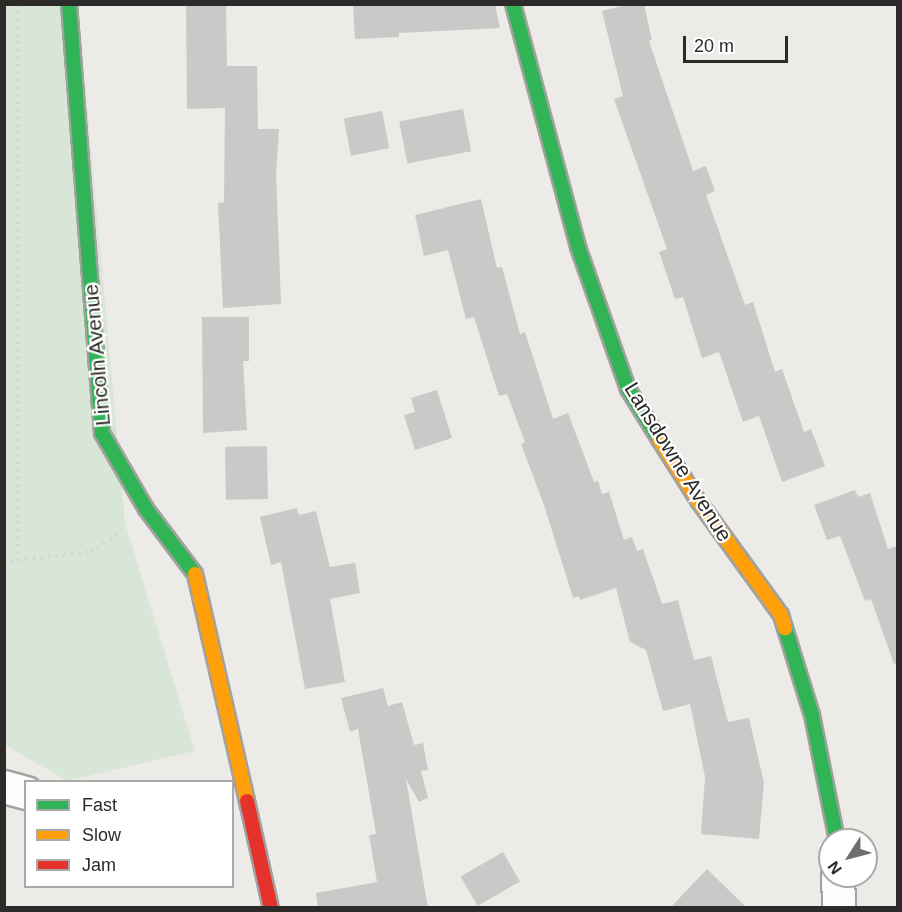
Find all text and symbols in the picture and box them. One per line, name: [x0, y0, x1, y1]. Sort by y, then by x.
scale bar: [686, 24, 791, 62]
text: 20 m: [694, 36, 734, 56]
street label: Lincoln Avenue: [78, 283, 116, 427]
street label: Lansdowne Avenue: [619, 377, 737, 547]
legend: [24, 780, 234, 888]
text: Fast: [82, 795, 117, 815]
text: Slow: [82, 825, 121, 845]
north arrow: [818, 828, 878, 888]
text: Jam: [82, 855, 116, 875]
text: N: [824, 858, 845, 877]

